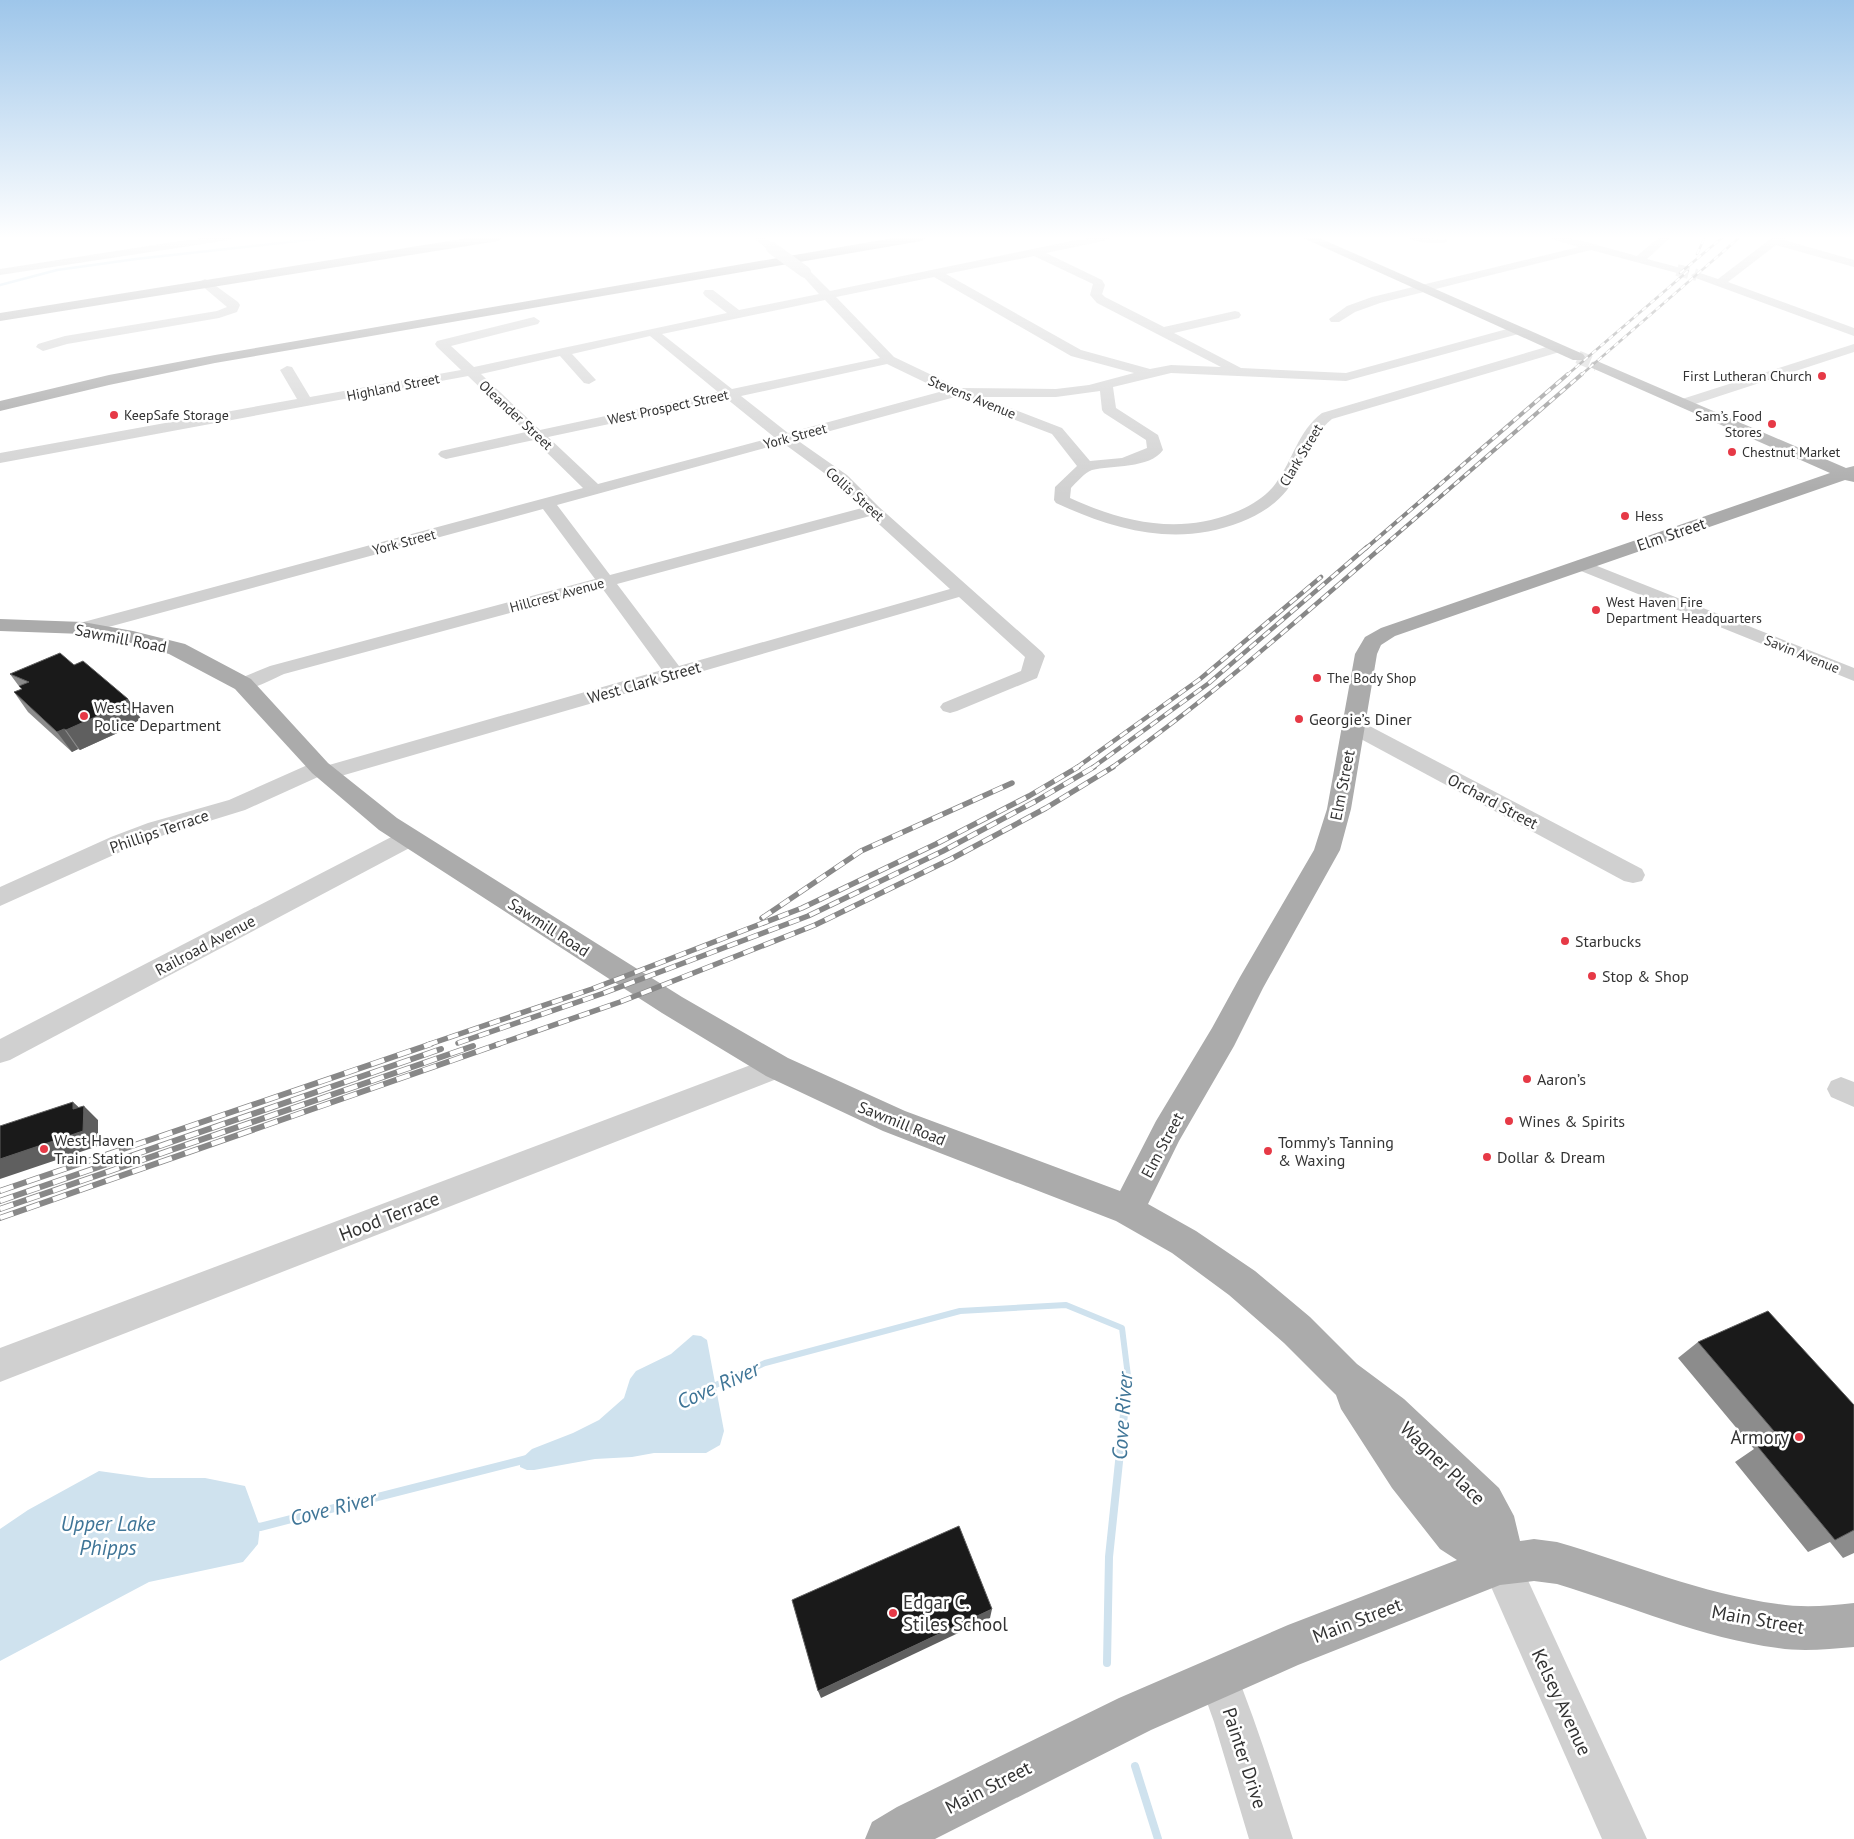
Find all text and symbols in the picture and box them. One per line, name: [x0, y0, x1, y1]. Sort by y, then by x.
place label: First Lutheran Church: [1683, 367, 1812, 385]
street label: Highland Street: [345, 369, 441, 405]
marker: First Lutheran Church: [1816, 370, 1828, 382]
street label: Stevens Avenue: [925, 371, 1019, 423]
street label: Oleander Street: [475, 376, 557, 454]
street label: West Prospect Street: [606, 385, 730, 429]
place label: KeepSafe Storage: [124, 406, 229, 424]
place label: Sam’s Food Stores: [1695, 407, 1762, 441]
marker: KeepSafe Storage: [108, 409, 120, 421]
marker: Sam’s Food Stores: [1766, 418, 1778, 430]
street label: York Street: [761, 419, 829, 453]
street label: Clark Street: [1275, 420, 1327, 489]
place label: Chestnut Market: [1742, 443, 1841, 461]
marker: Chestnut Market: [1726, 446, 1738, 458]
street label: Collis Street: [822, 463, 888, 525]
place label: Hess: [1635, 507, 1663, 525]
marker: Hess: [1619, 510, 1631, 522]
street label: Elm Street: [1634, 513, 1709, 555]
street label: York Street: [370, 525, 438, 559]
street label: Hillcrest Avenue: [508, 574, 606, 616]
place label: West Haven Fire Department Headquarters: [1606, 593, 1762, 627]
marker: West Haven Fire Department Headquarters: [1590, 604, 1602, 616]
street label: Sawmill Road: [73, 619, 169, 657]
street label: Savin Avenue: [1762, 631, 1842, 677]
street label: West Clark Street: [585, 656, 703, 708]
place label: The Body Shop: [1327, 669, 1416, 687]
marker: The Body Shop: [1311, 672, 1323, 684]
place label: West Haven Police Department: [94, 697, 222, 735]
place label: Georgie’s Diner: [1309, 709, 1412, 729]
marker: West Haven Police Department: [78, 710, 90, 722]
marker: Georgie’s Diner: [1293, 713, 1305, 725]
street label: Elm Street: [1325, 748, 1359, 822]
street label: Orchard Street: [1444, 769, 1542, 833]
street label: Phillips Terrace: [107, 805, 211, 857]
street label: Sawmill Road: [505, 893, 593, 961]
street label: Railroad Avenue: [152, 910, 258, 980]
place label: Starbucks: [1575, 931, 1641, 951]
marker: Starbucks: [1559, 935, 1571, 947]
place label: Stop & Shop: [1602, 966, 1689, 986]
marker: Stop & Shop: [1586, 970, 1598, 982]
place label: Aaron’s: [1537, 1069, 1586, 1089]
marker: Aaron’s: [1521, 1073, 1533, 1085]
street label: Sawmill Road: [855, 1096, 949, 1150]
street label: Elm Street: [1136, 1108, 1188, 1181]
place label: Wines & Spirits: [1519, 1111, 1625, 1131]
marker: Wines & Spirits: [1503, 1115, 1515, 1127]
place label: West Haven Train Station: [54, 1130, 141, 1168]
place label: Tommy’s Tanning & Waxing: [1278, 1132, 1394, 1170]
marker: West Haven Train Station: [38, 1143, 50, 1155]
marker: Tommy’s Tanning & Waxing: [1262, 1145, 1274, 1157]
place label: Dollar & Dream: [1497, 1147, 1605, 1167]
marker: Dollar & Dream: [1481, 1151, 1493, 1163]
street label: Hood Terrace: [335, 1186, 443, 1246]
water label: Cove River: [672, 1354, 765, 1415]
water label: Cove River: [1105, 1369, 1139, 1461]
street label: Wagner Place: [1395, 1416, 1491, 1510]
place label: Armory: [1730, 1425, 1789, 1449]
marker: Armory: [1793, 1431, 1805, 1443]
water label: Cove River: [287, 1484, 381, 1532]
water label: Upper Lake Phipps: [61, 1510, 156, 1561]
place label: Edgar C. Stiles School: [903, 1590, 1008, 1636]
street label: Main Street: [1309, 1592, 1405, 1648]
street label: Main Street: [1710, 1599, 1807, 1639]
marker: Edgar C. Stiles School: [887, 1607, 899, 1619]
street label: Kelsey Avenue: [1527, 1645, 1597, 1759]
street label: Painter Drive: [1217, 1704, 1273, 1812]
street label: Main Street: [941, 1755, 1036, 1819]

